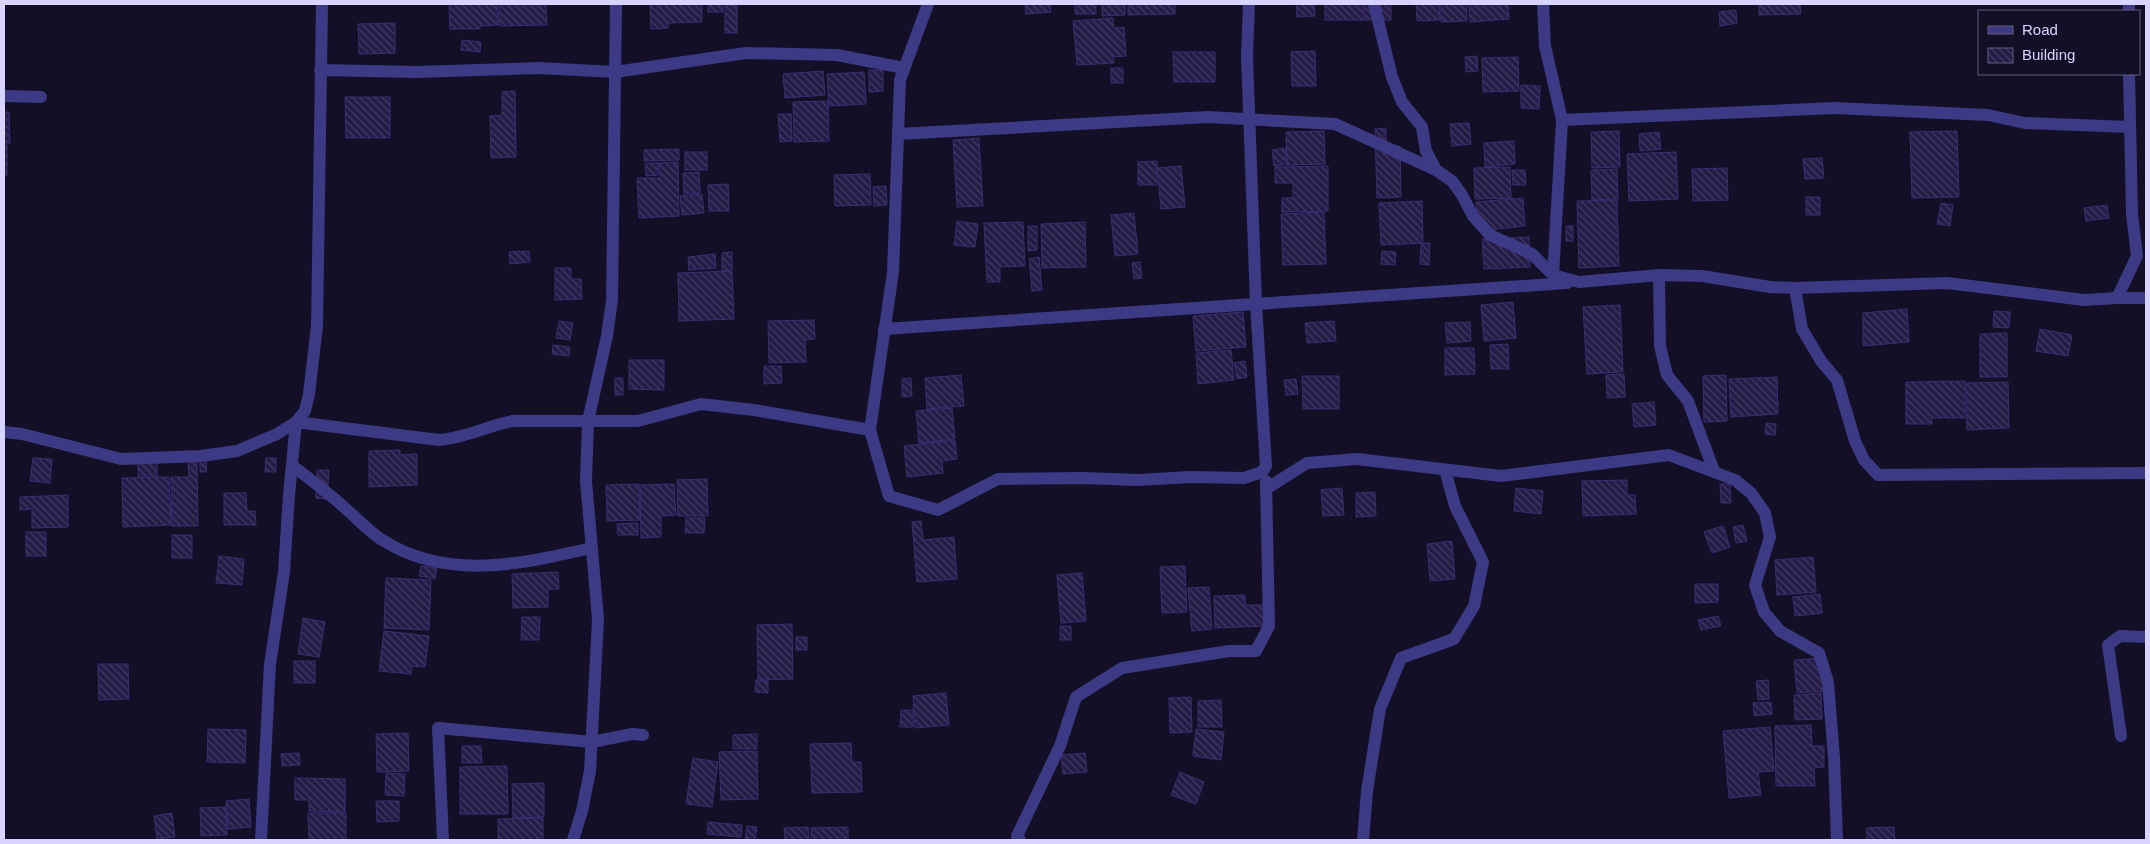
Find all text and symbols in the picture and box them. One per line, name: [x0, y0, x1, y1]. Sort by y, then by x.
legend: [1978, 10, 2140, 75]
text: Road: [2022, 21, 2058, 38]
text: Building: [2022, 46, 2075, 63]

